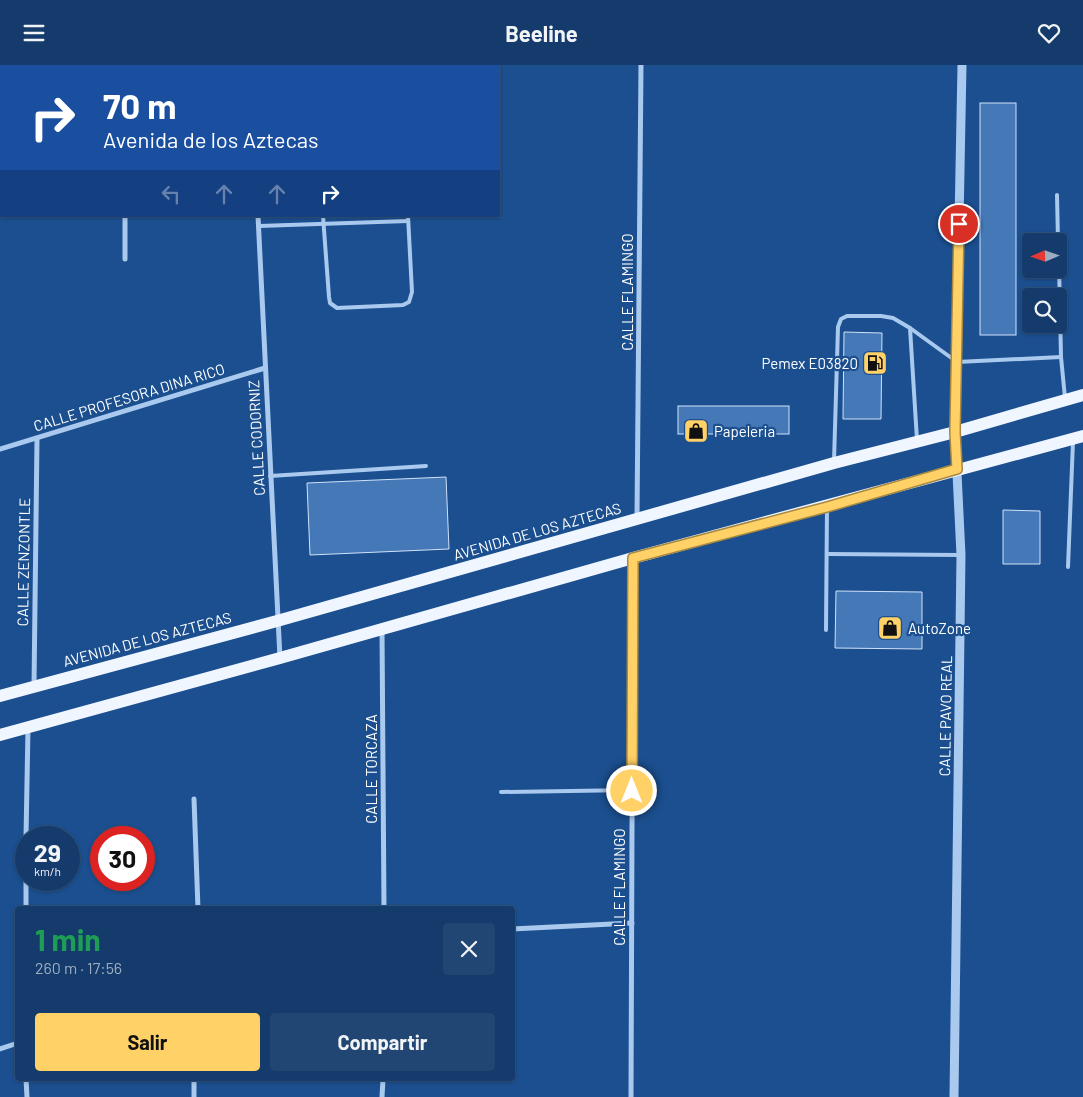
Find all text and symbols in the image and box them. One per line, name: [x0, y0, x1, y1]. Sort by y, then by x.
icon: menu: [20, 19, 48, 47]
icon: heart: [1035, 19, 1063, 47]
text: Beeline: [505, 20, 578, 46]
text: 70 m: [103, 84, 177, 126]
icon: right: [20, 85, 85, 150]
text: Avenida de los Aztecas: [103, 126, 319, 152]
icon: left: [157, 180, 185, 208]
icon: ahead: [210, 180, 238, 208]
icon: ahead: [263, 180, 291, 208]
icon: right: [316, 180, 344, 208]
pin: [938, 203, 980, 245]
icon: arrive: [945, 210, 973, 238]
street label: CALLE FLAMINGO: [618, 233, 636, 351]
north arrow: [1022, 233, 1068, 277]
map controls: [1022, 233, 1067, 333]
button: search: [1022, 288, 1067, 333]
fuel station icon: Pemex E03820: [862, 350, 888, 376]
place label: Pemex E03820: [762, 354, 858, 372]
street label: CALLE PROFESORA DINA RICO: [31, 359, 227, 435]
street label: CALLE CODORNIZ: [244, 380, 268, 496]
shop icon: Papeleria: [683, 418, 709, 444]
place label: Papeleria: [714, 422, 775, 440]
street label: CALLE ZENZONTLE: [13, 498, 33, 626]
street label: AVENIDA DE LOS AZTECAS: [451, 498, 623, 564]
street label: AVENIDA DE LOS AZTECAS: [61, 608, 233, 670]
shop icon: AutoZone: [877, 615, 903, 641]
place label: AutoZone: [908, 619, 971, 637]
street label: CALLE PAVO REAL: [935, 655, 955, 777]
street label: CALLE TORCAZA: [362, 714, 380, 824]
position arrow: [605, 764, 657, 816]
speed limit sign: 30: [90, 826, 155, 891]
street label: CALLE FLAMINGO: [610, 828, 628, 946]
text: 29: [34, 837, 61, 867]
text: km/h: [34, 864, 61, 878]
text: 1 min: [35, 921, 101, 957]
button: close: [443, 923, 495, 975]
text: 260 m · 17:56: [35, 958, 122, 977]
button: Salir: [35, 1013, 260, 1071]
button: Compartir: [270, 1013, 495, 1071]

